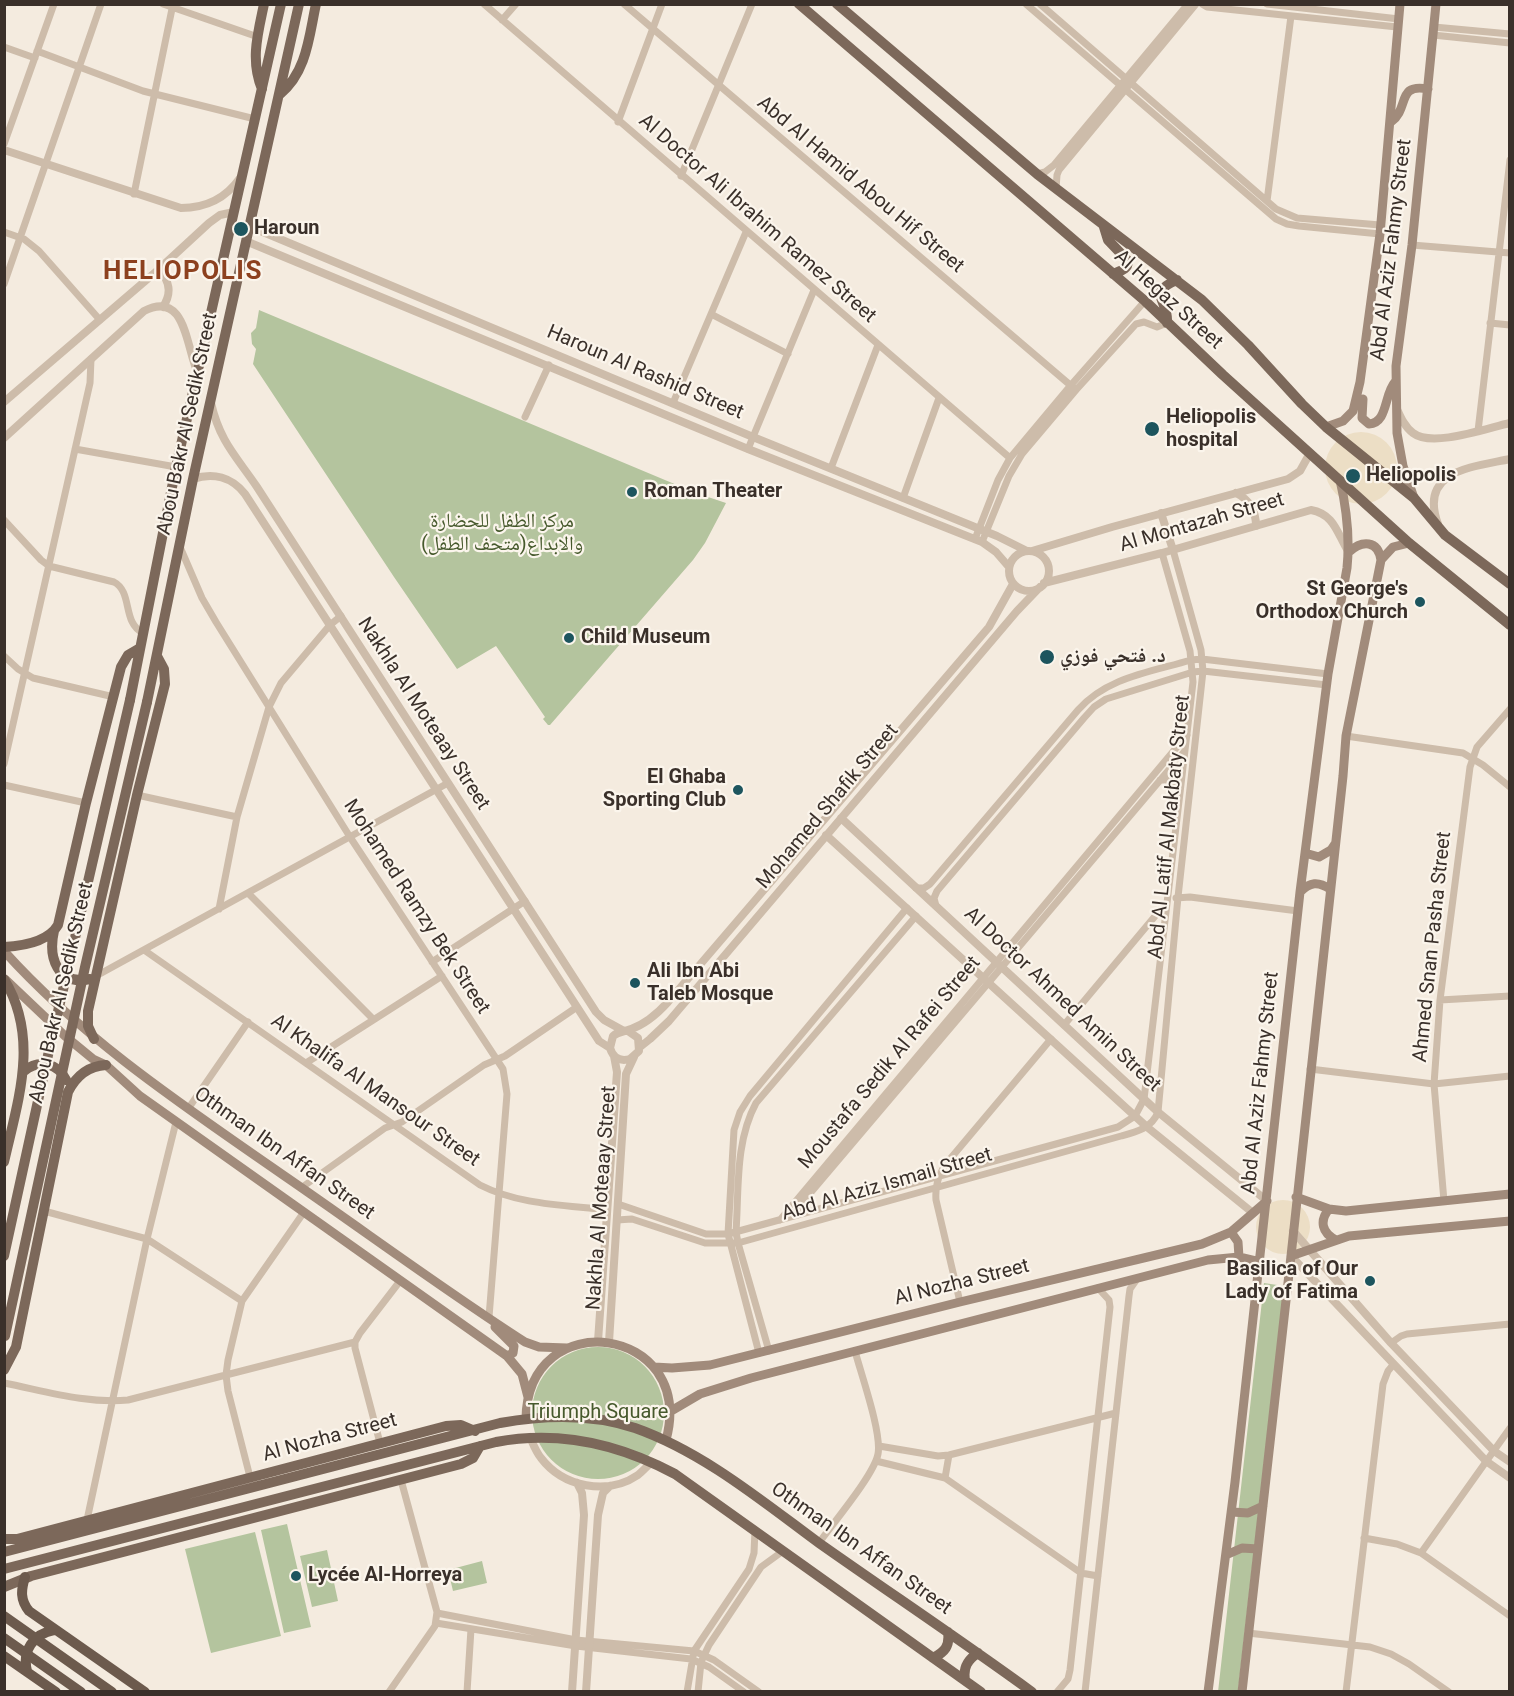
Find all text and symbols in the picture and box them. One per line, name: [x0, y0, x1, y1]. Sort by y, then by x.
street label: Abd Al Hamid Abou Hif Street: [752, 91, 968, 279]
street label: Al Doctor Ali Ibrahim Ramez Street: [634, 109, 880, 329]
street label: Abd Al Aziz Fahmy Street: [1366, 138, 1418, 362]
place label: Haroun: [254, 217, 320, 241]
marker: Haroun: [232, 220, 250, 238]
street label: Al Hegaz Street: [1109, 245, 1227, 355]
district label: HELIOPOLIS: [103, 256, 263, 288]
street label: Abou Bakr Al Sedik Street: [153, 311, 223, 537]
street label: Haroun Al Rashid Street: [543, 321, 747, 425]
place label: Heliopolis hospital: [1166, 406, 1256, 453]
marker: Heliopolis hospital: [1143, 420, 1161, 438]
place label: Heliopolis: [1366, 464, 1456, 488]
marker: Heliopolis: [1344, 467, 1362, 485]
place label: Roman Theater: [644, 480, 782, 504]
marker: Roman Theater: [625, 485, 639, 499]
street label: Al Montazah Street: [1117, 488, 1287, 558]
park label: مركز الطفل للحضارة والابداع(متحف الطفل): [421, 510, 583, 557]
place label: St George's Orthodox Church: [1255, 578, 1408, 625]
marker: St George's Orthodox Church: [1413, 595, 1427, 609]
street label: Nakhla Al Moteaay Street: [352, 613, 494, 815]
place label: Child Museum: [581, 626, 710, 650]
marker: Child Museum: [562, 631, 576, 645]
place label: د. فتحي فوزي: [1060, 645, 1166, 669]
marker: د. فتحي فوزي: [1038, 648, 1056, 666]
street label: Abd Al Latif Al Makbaty Street: [1144, 694, 1196, 960]
street label: Mohamed Shafik Street: [752, 720, 904, 894]
place label: El Ghaba Sporting Club: [603, 766, 726, 813]
marker: El Ghaba Sporting Club: [731, 783, 745, 797]
street label: Mohamed Ramzy Bek Street: [338, 795, 494, 1019]
street label: Ahmed Snan Pasha Street: [1409, 831, 1457, 1063]
street label: Abou Bakr Al Sedik Street: [25, 880, 99, 1106]
street label: Al Doctor Ahmed Amin Street: [959, 903, 1165, 1097]
street label: Moustafa Sedik Al Rafei Street: [794, 952, 986, 1174]
place label: Ali Ibn Abi Taleb Mosque: [647, 960, 773, 1007]
street label: Abd Al Aziz Fahmy Street: [1237, 971, 1285, 1195]
marker: Ali Ibn Abi Taleb Mosque: [628, 976, 642, 990]
street label: Al Khalifa Al Mansour Street: [266, 1010, 484, 1172]
street label: Othman Ibn Affan Street: [189, 1083, 379, 1225]
street label: Nakhla Al Moteaay Street: [582, 1085, 622, 1311]
street label: Abd Al Aziz Ismail Street: [779, 1143, 995, 1227]
street label: Al Nozha Street: [892, 1255, 1032, 1311]
place label: Basilica of Our Lady of Fatima: [1225, 1258, 1358, 1305]
marker: Basilica of Our Lady of Fatima: [1363, 1274, 1377, 1288]
park label: Triumph Square: [528, 1401, 668, 1425]
street label: Al Nozha Street: [260, 1409, 400, 1467]
street label: Othman Ibn Affan Street: [766, 1478, 956, 1620]
place label: Lycée Al-Horreya: [308, 1564, 462, 1588]
marker: Lycée Al-Horreya: [289, 1569, 303, 1583]

